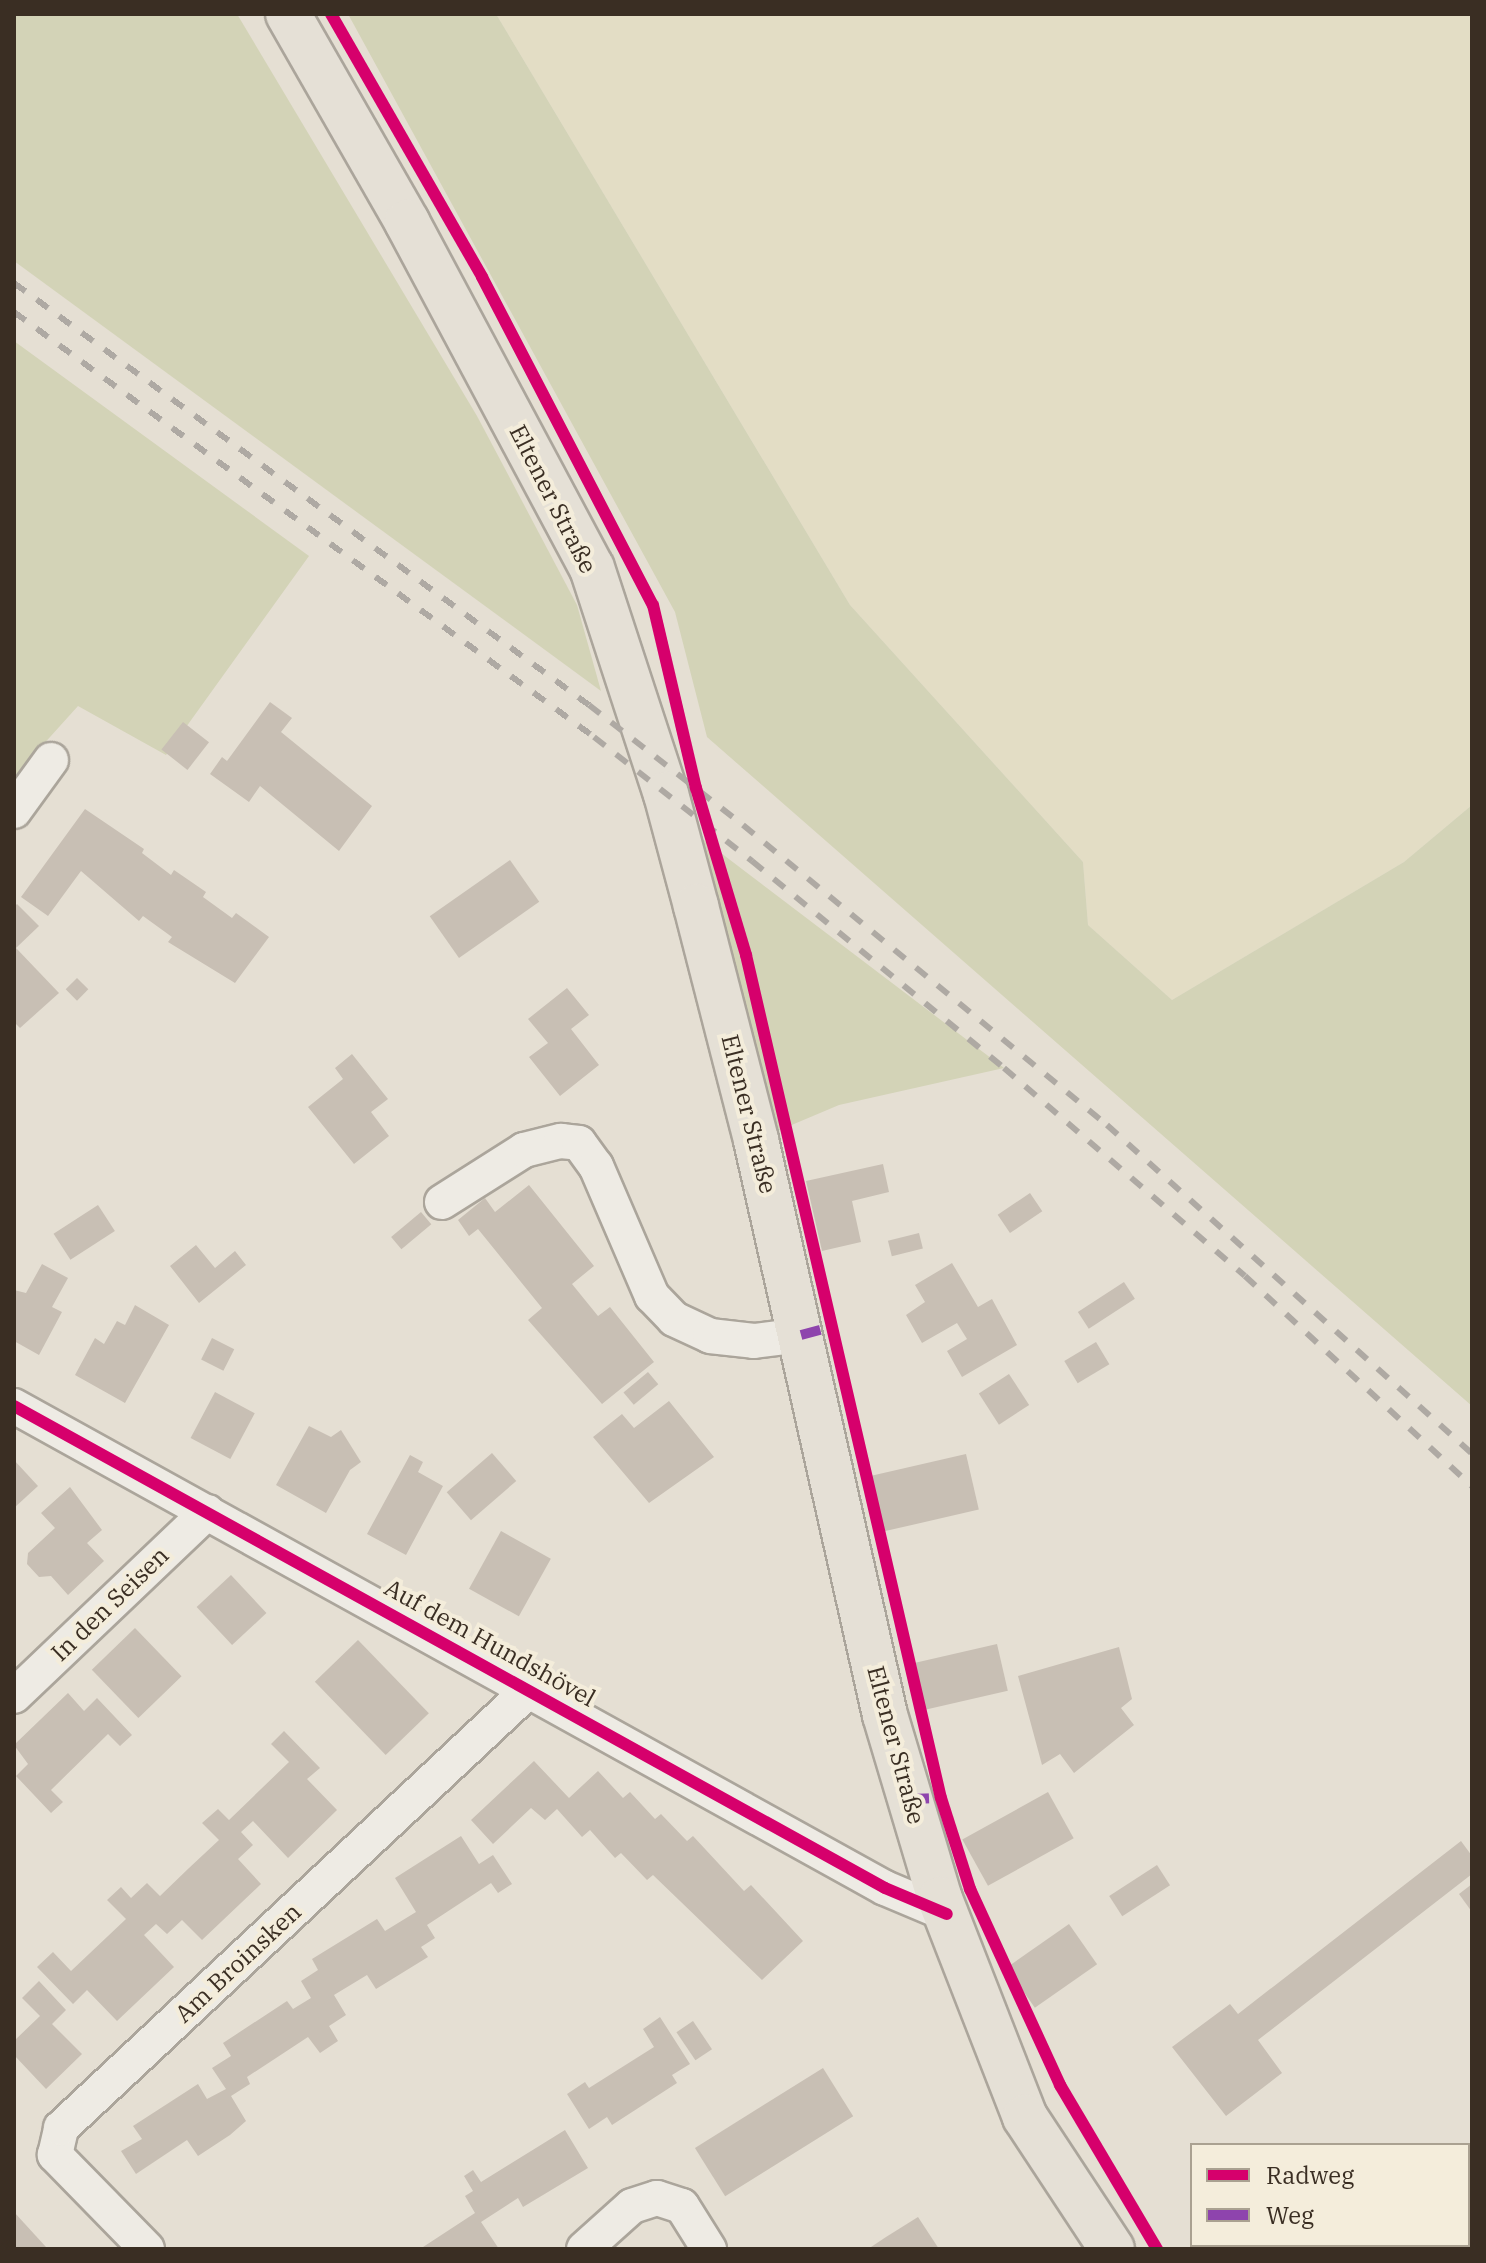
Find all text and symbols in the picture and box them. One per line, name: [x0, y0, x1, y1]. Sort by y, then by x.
street label: Eltener Straße: [503, 420, 603, 578]
street label: Eltener Straße: [715, 1031, 783, 1197]
street label: In den Seisen: [45, 1541, 175, 1667]
street label: Auf dem Hundshövel: [379, 1573, 601, 1713]
street label: Eltener Straße: [861, 1663, 931, 1827]
street label: Am Broinsken: [169, 1897, 307, 2029]
legend: [1190, 2143, 1470, 2247]
text: Radweg: [1266, 2159, 1354, 2191]
text: Weg: [1266, 2199, 1314, 2231]

